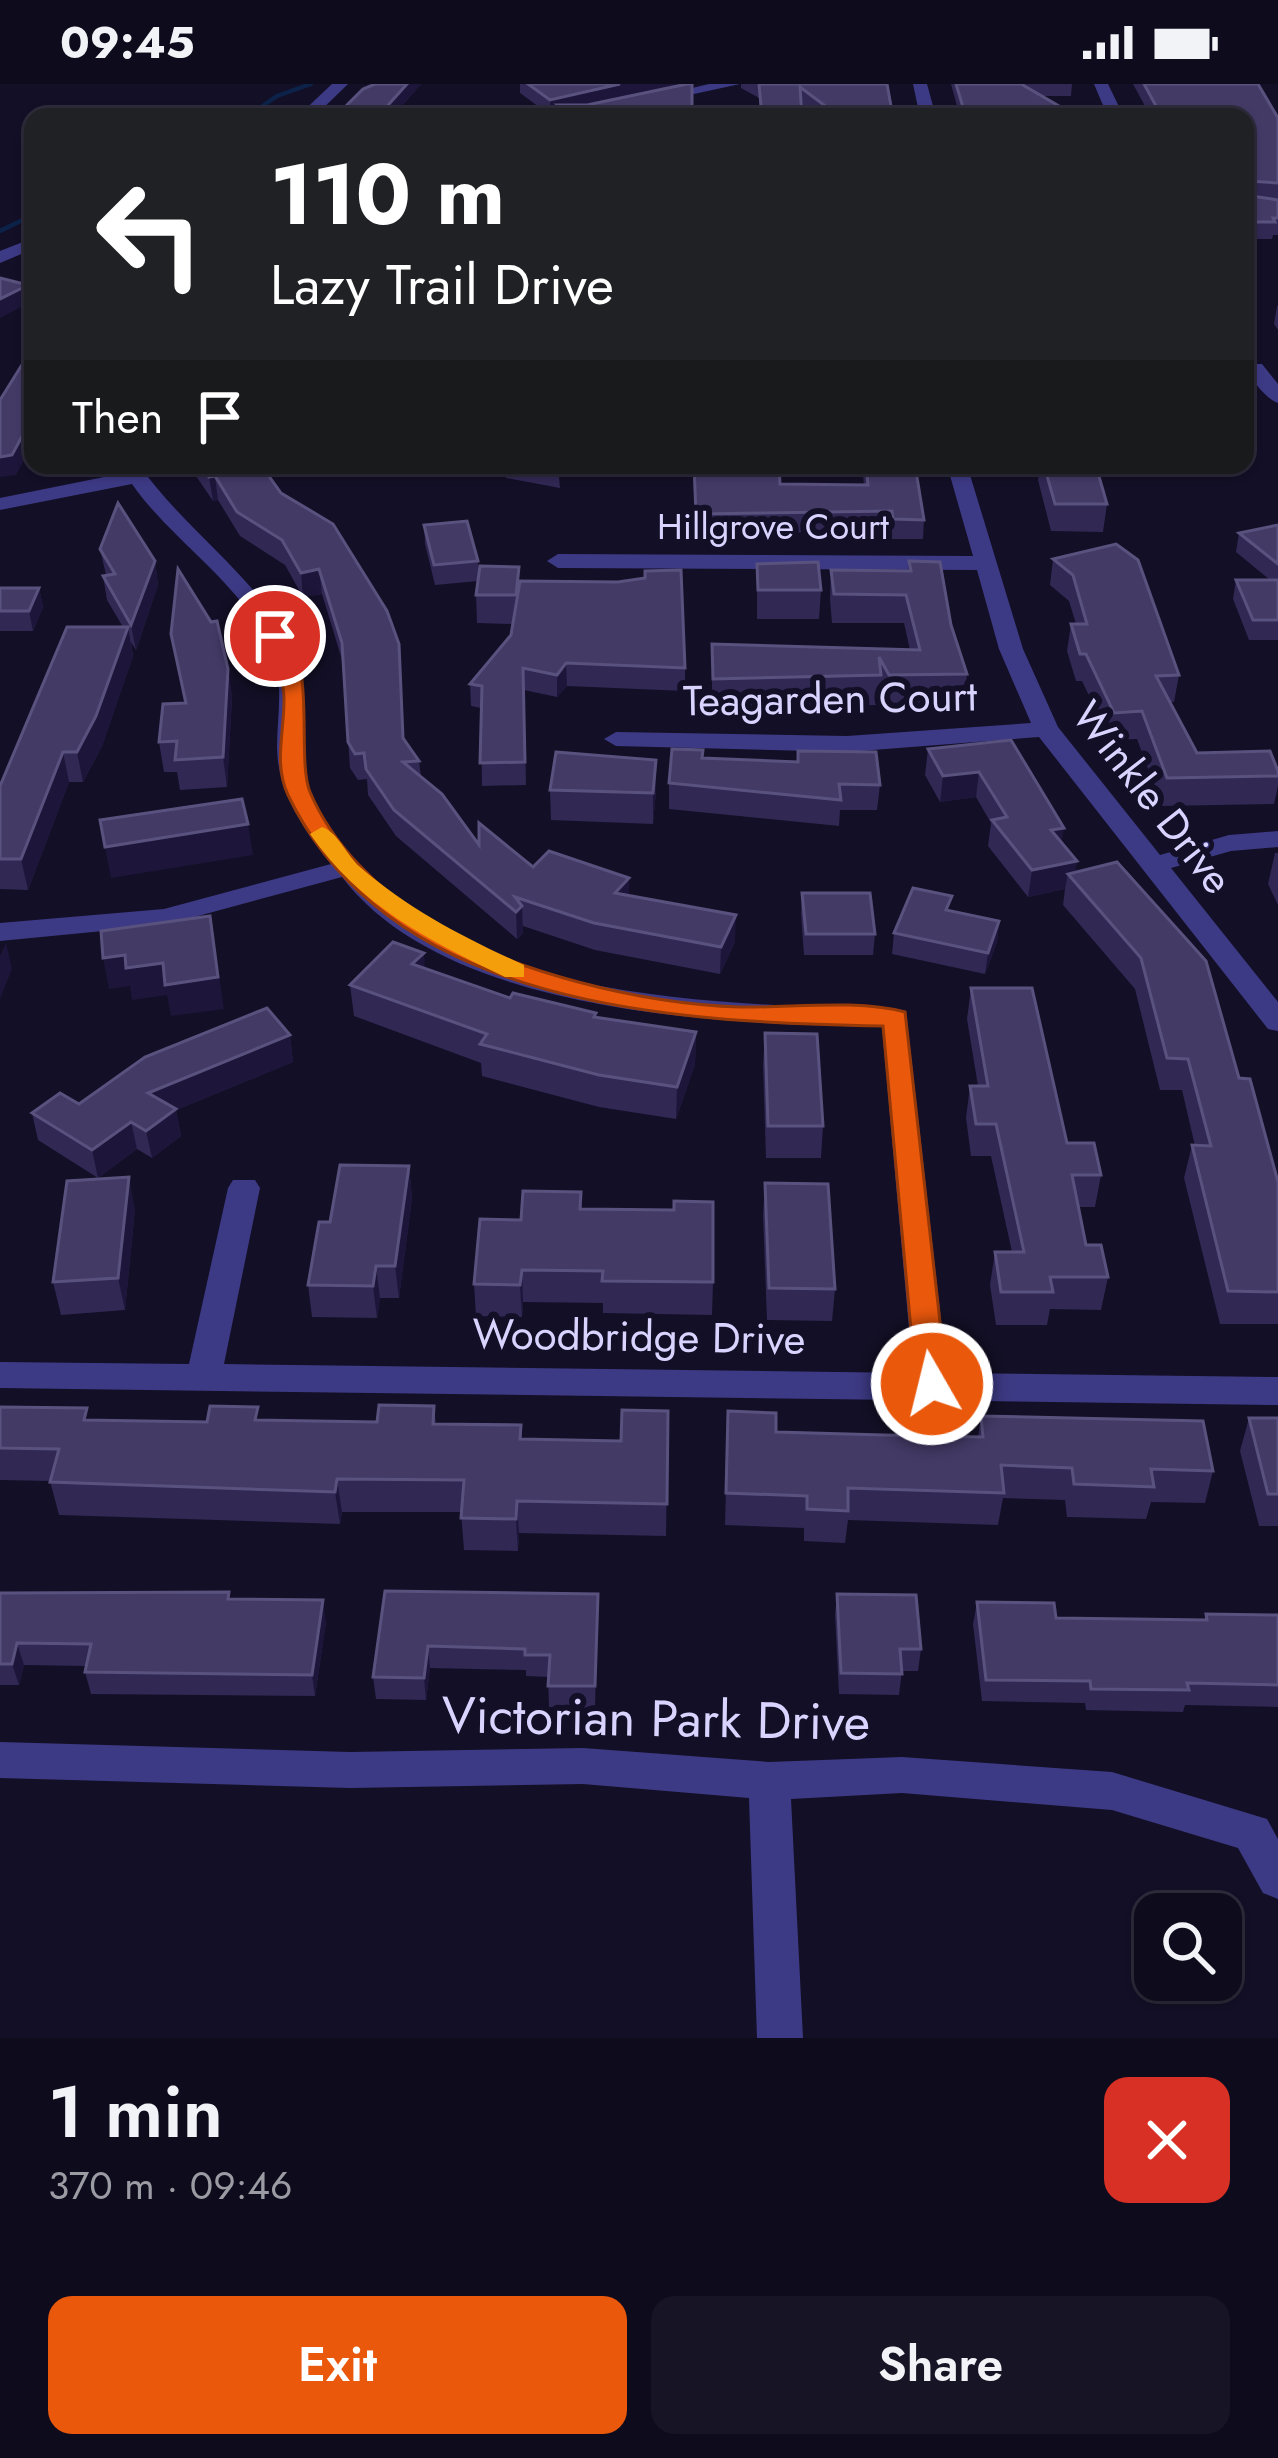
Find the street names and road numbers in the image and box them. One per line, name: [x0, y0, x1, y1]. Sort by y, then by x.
street label: Hillgrove Court: [657, 500, 889, 552]
street label: Teagarden Court: [682, 665, 978, 732]
street label: Winkle Drive: [1058, 688, 1248, 907]
street label: Woodbridge Drive: [472, 1303, 806, 1370]
street label: Victorian Park Drive: [441, 1677, 871, 1759]

